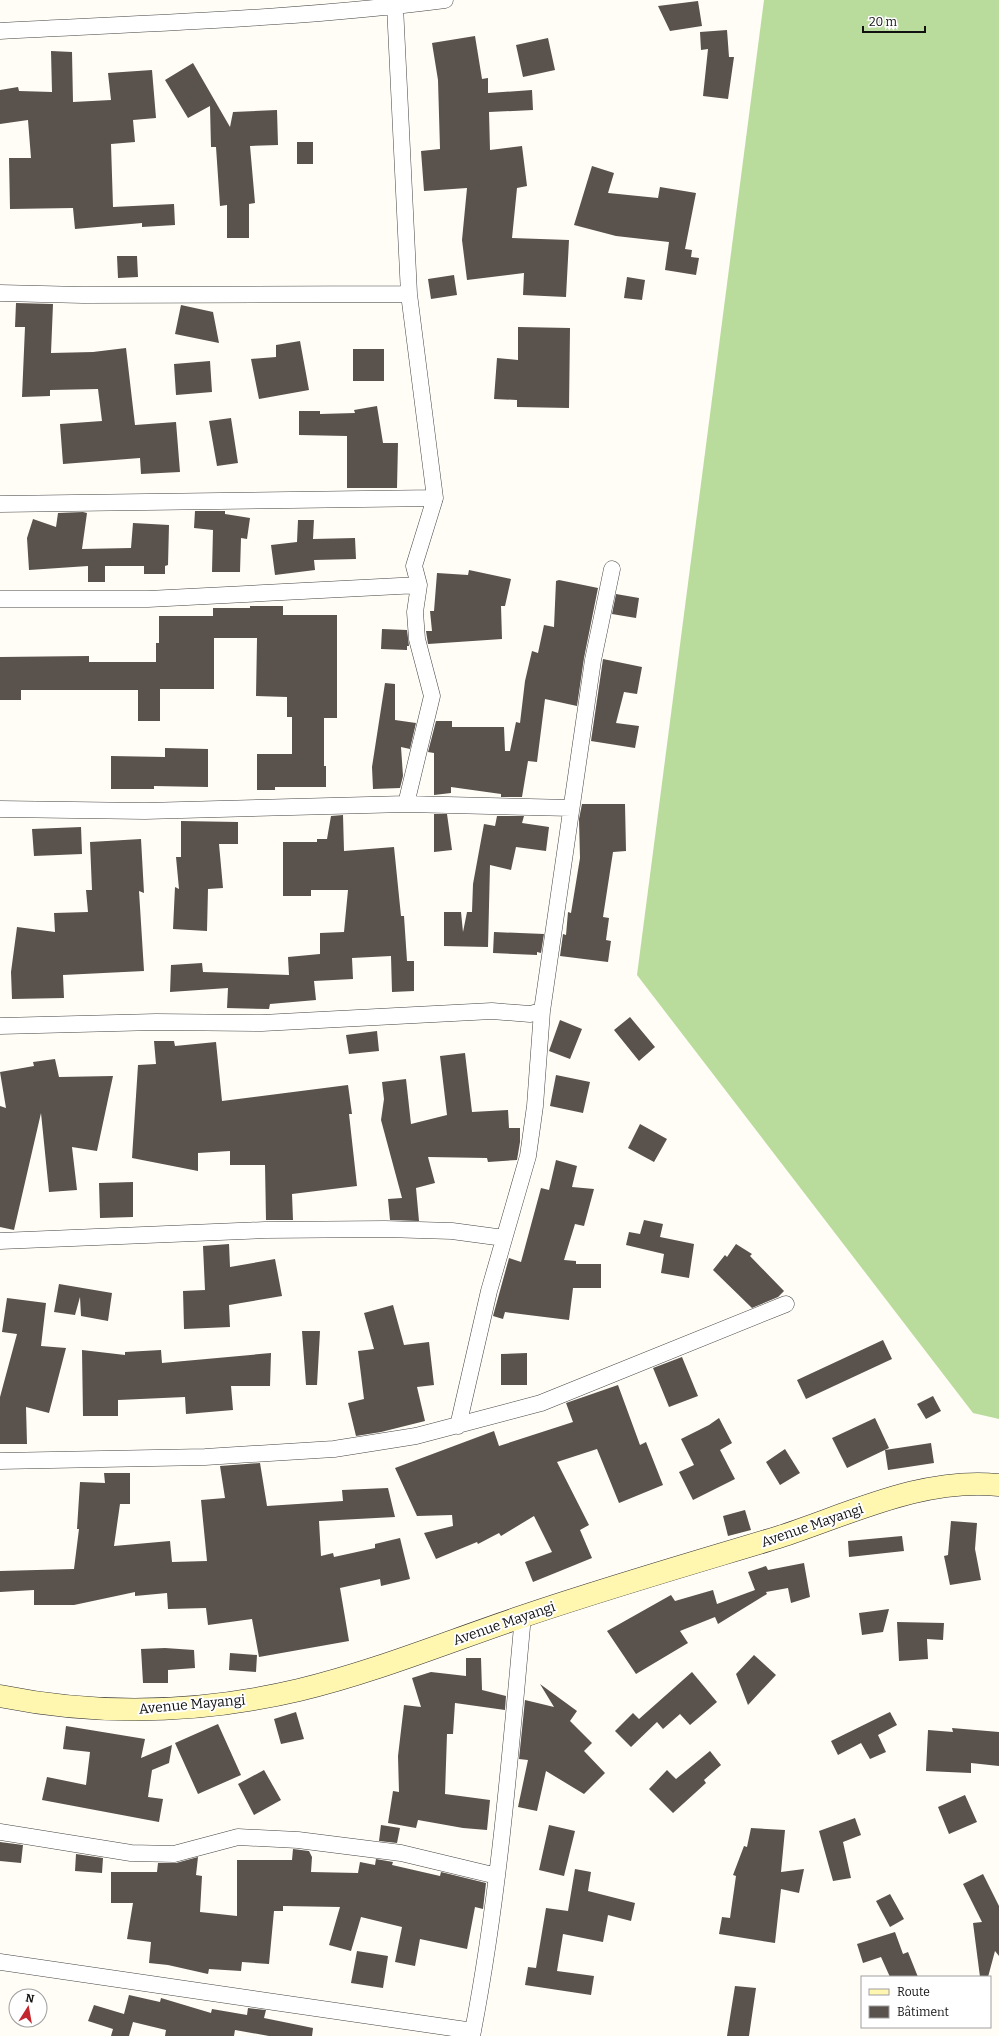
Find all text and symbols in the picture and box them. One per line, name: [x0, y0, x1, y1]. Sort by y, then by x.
scale bar: [863, 8, 925, 34]
text: 20 m: [869, 15, 898, 29]
street label: Avenue Mayangi: [759, 1500, 866, 1551]
street label: Avenue Mayangi: [451, 1598, 558, 1649]
street label: Avenue Mayangi: [138, 1691, 246, 1718]
legend: [861, 1976, 991, 2028]
text: Route: [897, 1985, 930, 1999]
north arrow: [8, 1988, 48, 2028]
text: N: [24, 1991, 36, 2006]
text: Bâtiment: [897, 2005, 950, 2019]

